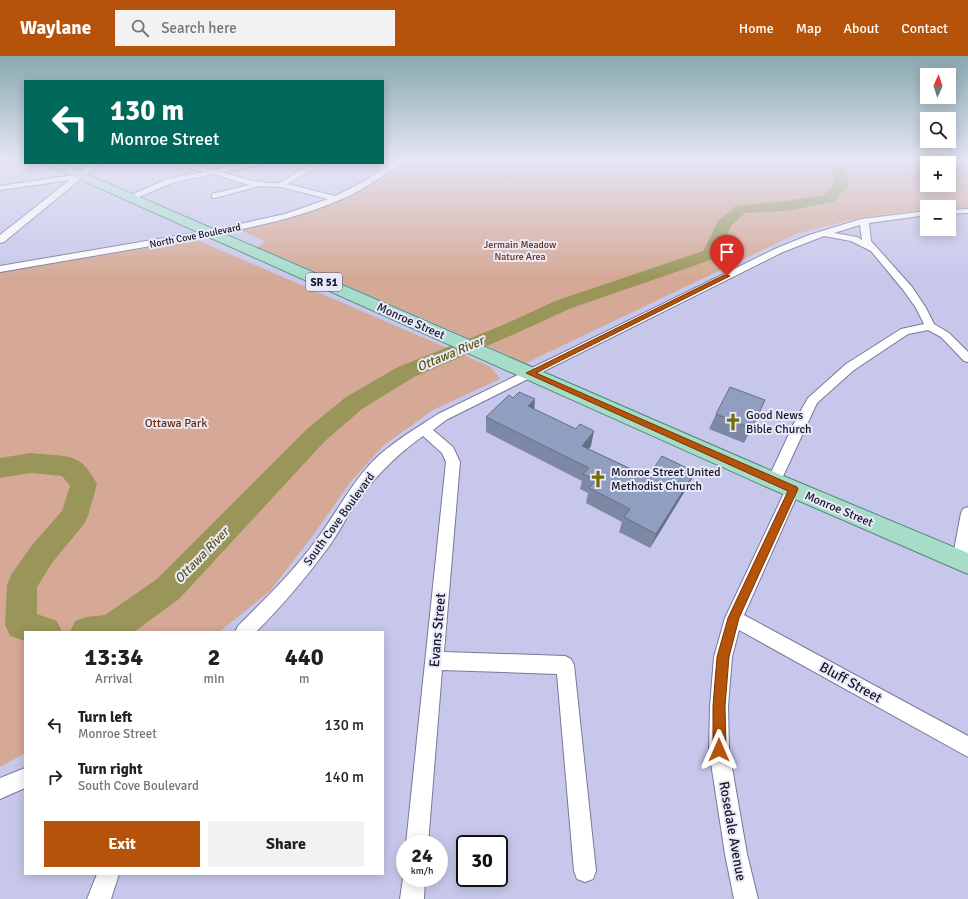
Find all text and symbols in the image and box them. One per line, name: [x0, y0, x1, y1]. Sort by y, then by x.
search box: [115, 10, 395, 46]
text: Waylane: [20, 16, 91, 40]
icon: search: [129, 17, 151, 39]
text: Search here: [161, 19, 237, 37]
text: Home: [739, 20, 774, 37]
text: Map: [796, 20, 821, 37]
text: About: [843, 20, 879, 37]
text: Contact: [901, 20, 948, 37]
north arrow: [920, 68, 956, 104]
map controls: [920, 68, 956, 236]
text: 130 m: [110, 94, 184, 128]
icon: left: [44, 96, 96, 148]
button: search: [920, 112, 956, 148]
text: Monroe Street: [110, 128, 219, 150]
button: +: [920, 156, 956, 192]
button: −: [920, 200, 956, 236]
street label: North Cove Boulevard: [149, 221, 242, 251]
pin: [710, 235, 744, 276]
park label: Jermain Meadow Nature Area: [484, 239, 557, 263]
icon: arrive: [716, 241, 738, 263]
road number: SR 51: [306, 273, 342, 291]
street label: Monroe Street: [374, 300, 447, 343]
water label: Ottawa River: [415, 332, 488, 375]
place label: Good News Bible Church: [746, 408, 812, 437]
church icon: Good News Bible Church: [723, 412, 743, 432]
park label: Ottawa Park: [145, 416, 207, 431]
place label: Monroe Street United Methodist Church: [611, 465, 721, 494]
church icon: Monroe Street United Methodist Church: [588, 469, 608, 489]
street label: South Cove Boulevard: [301, 470, 378, 569]
street label: Monroe Street: [802, 488, 875, 531]
water label: Ottawa River: [171, 523, 234, 587]
street label: Evans Street: [426, 592, 449, 668]
text: 13:34: [84, 642, 143, 672]
text: 2: [208, 642, 220, 672]
text: 440: [285, 642, 324, 672]
street label: Bluff Street: [817, 658, 885, 707]
text: Arrival: [95, 671, 132, 687]
text: min: [204, 671, 225, 687]
text: m: [299, 671, 309, 687]
text: Turn left: [78, 708, 132, 726]
icon: left: [44, 714, 66, 736]
text: 130 m: [324, 716, 364, 734]
text: Monroe Street: [78, 726, 157, 742]
position arrow: [698, 729, 740, 771]
text: Turn right: [78, 760, 143, 778]
icon: right: [44, 766, 66, 788]
text: 140 m: [324, 768, 364, 786]
text: South Cove Boulevard: [78, 778, 199, 794]
street label: Rosedale Avenue: [715, 780, 750, 882]
button: Exit: [44, 821, 200, 867]
button: Share: [208, 821, 364, 867]
speed limit sign: 30: [456, 835, 508, 887]
text: 24: [411, 843, 433, 868]
text: km/h: [411, 865, 433, 877]

